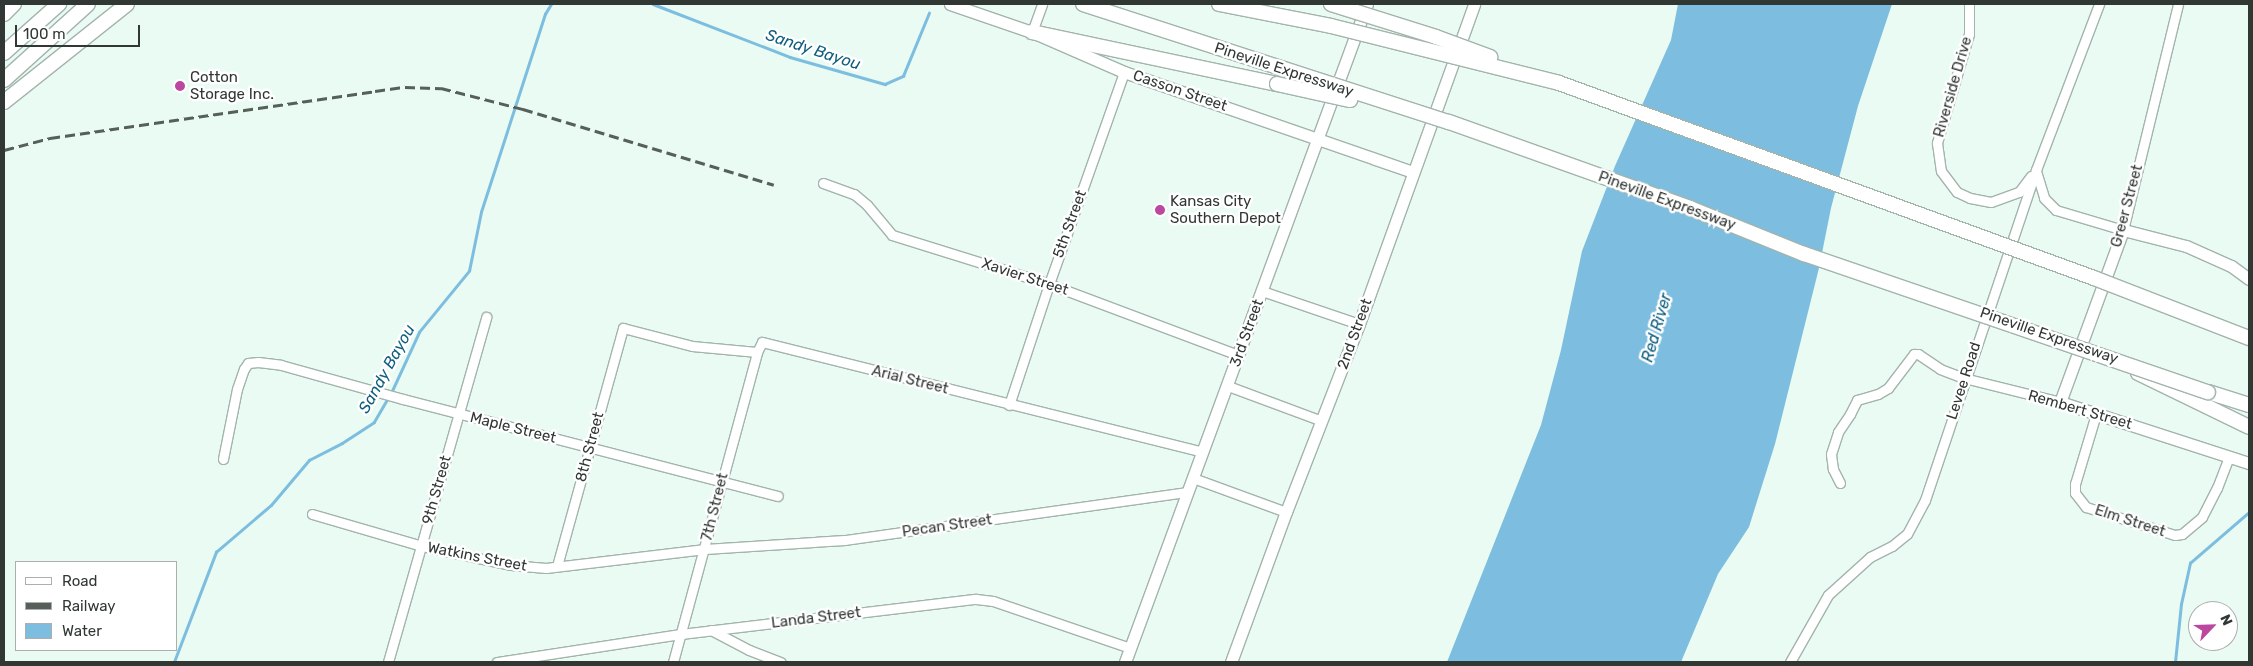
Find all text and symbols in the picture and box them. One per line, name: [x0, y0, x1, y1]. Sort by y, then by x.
scale bar: [18, 15, 142, 47]
text: 100 m: [23, 25, 65, 43]
water label: Sandy Bayou: [763, 26, 863, 74]
street label: Riverside Drive: [1930, 35, 1976, 139]
street label: Pineville Expressway: [1212, 39, 1356, 101]
street label: Casson Street: [1131, 66, 1229, 116]
place label: Cotton Storage Inc.: [190, 68, 274, 103]
marker: Cotton Storage Inc.: [174, 80, 186, 92]
street label: Greer Street: [2107, 162, 2147, 250]
street label: Pineville Expressway: [1596, 168, 1738, 234]
street label: 5th Street: [1049, 188, 1091, 260]
place label: Kansas City Southern Depot: [1170, 192, 1281, 227]
marker: Kansas City Southern Depot: [1154, 204, 1166, 216]
street label: Xavier Street: [979, 254, 1071, 300]
water label: Red River: [1638, 291, 1676, 365]
street label: 2nd Street: [1334, 296, 1376, 372]
street label: 3rd Street: [1226, 297, 1268, 369]
street label: Pineville Expressway: [1977, 304, 2121, 368]
water label: Sandy Bayou: [355, 321, 419, 417]
street label: Levee Road: [1943, 340, 1985, 422]
street label: Arial Street: [870, 362, 950, 398]
street label: Rembert Street: [2026, 387, 2134, 433]
street label: Maple Street: [468, 409, 558, 447]
street label: 8th Street: [572, 410, 608, 484]
street label: 9th Street: [419, 453, 455, 527]
street label: 7th Street: [698, 471, 732, 543]
street label: Elm Street: [2092, 501, 2168, 541]
street label: Pecan Street: [901, 511, 993, 541]
street label: Watkins Street: [426, 539, 528, 575]
legend: [15, 561, 178, 651]
text: Road: [62, 572, 98, 590]
text: Railway: [62, 597, 116, 615]
north arrow: [2188, 601, 2238, 651]
street label: Landa Street: [770, 604, 862, 632]
text: N: [2216, 612, 2236, 628]
text: Water: [62, 622, 102, 640]

